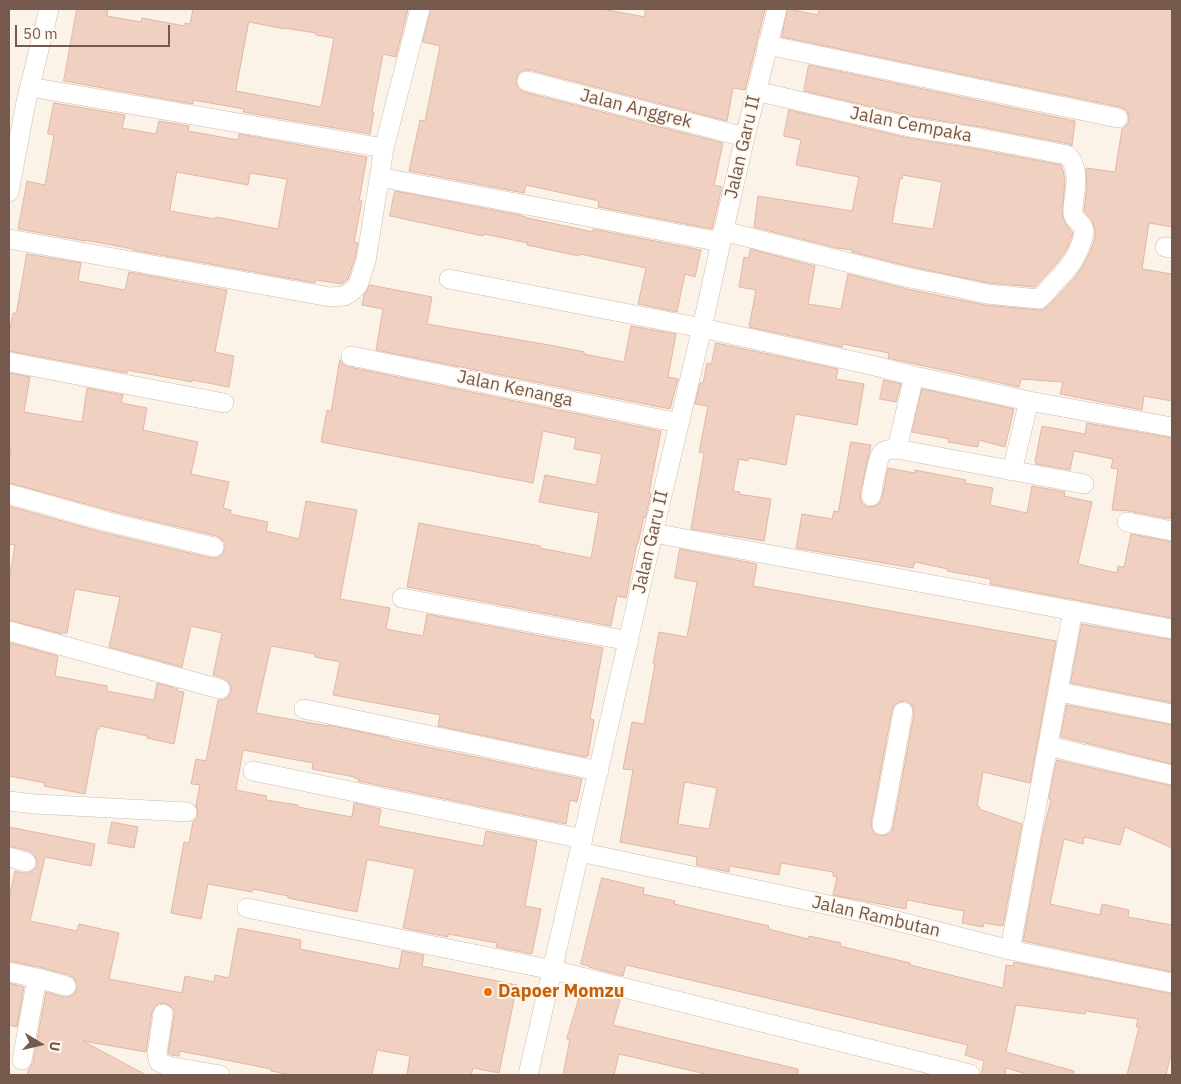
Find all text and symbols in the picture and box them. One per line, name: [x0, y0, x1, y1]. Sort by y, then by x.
scale bar: [18, 15, 172, 47]
text: 50 m: [23, 24, 58, 43]
street label: Jalan Anggrek: [578, 85, 694, 133]
street label: Jalan Garu II: [721, 93, 765, 201]
street label: Jalan Cempaka: [848, 103, 974, 147]
street label: Jalan Kenanga: [455, 366, 575, 412]
street label: Jalan Garu II: [629, 488, 673, 596]
street label: Jalan Rambutan: [810, 892, 942, 942]
place label: Dapoer Momzu: [498, 981, 625, 1003]
marker: Dapoer Momzu: [482, 986, 494, 998]
north arrow: [15, 1019, 65, 1069]
text: U: [45, 1040, 64, 1053]

